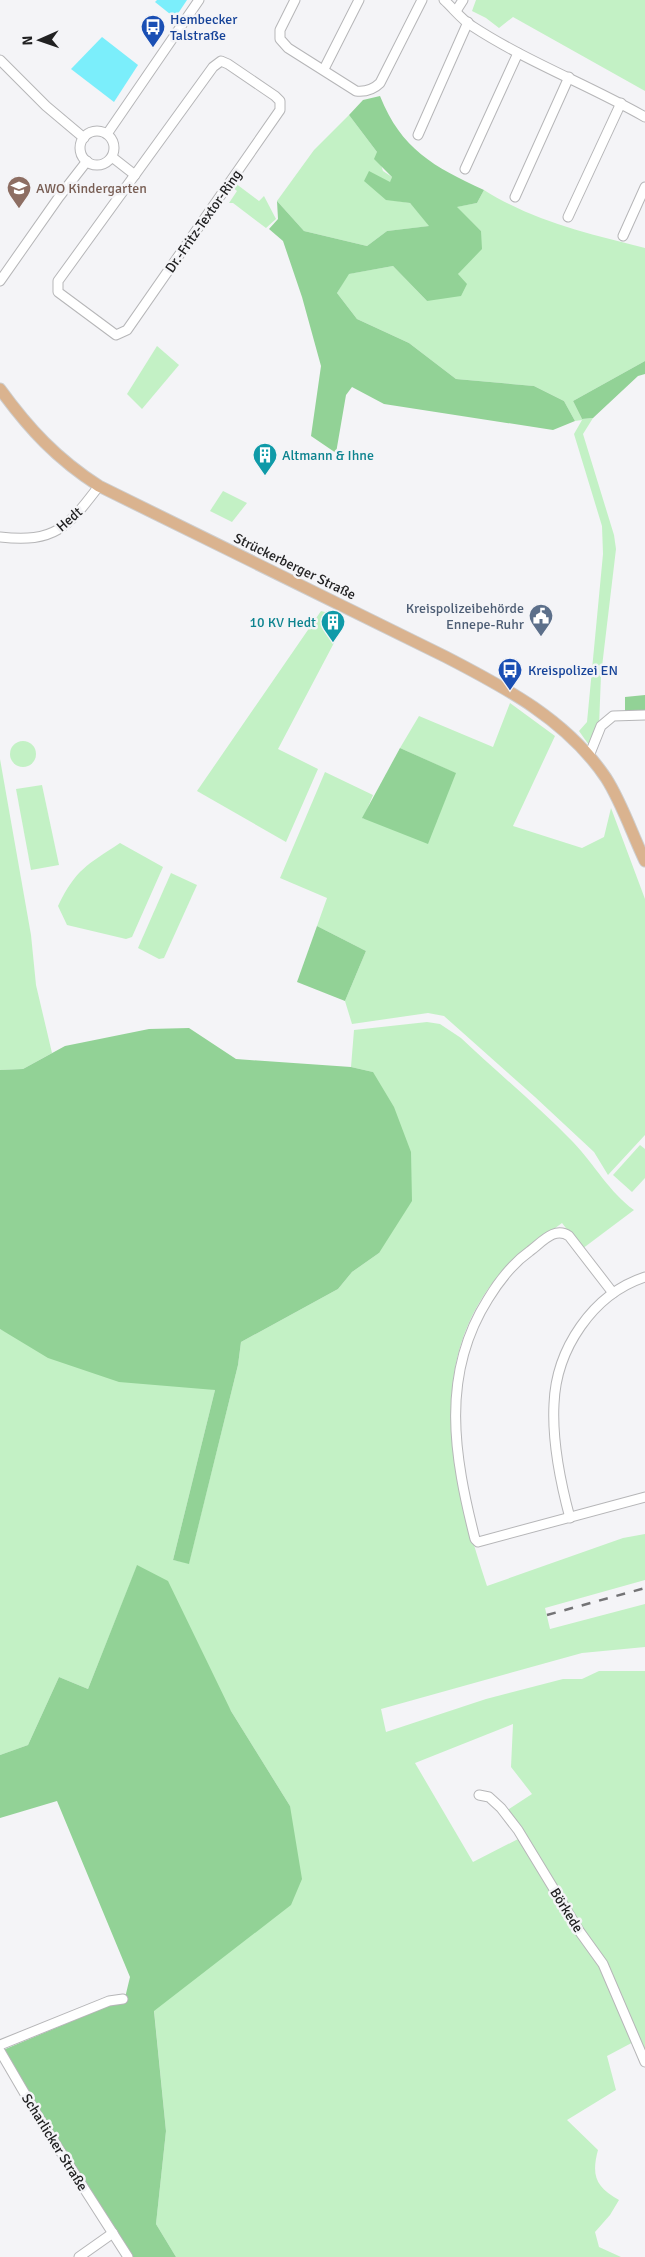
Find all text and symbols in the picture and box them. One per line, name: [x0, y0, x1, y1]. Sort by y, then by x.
place label: Hembecker Talstraße: [170, 11, 238, 44]
bus stop icon: Hembecker Talstraße: [140, 14, 166, 48]
north arrow: [15, 15, 65, 65]
text: N: [19, 35, 36, 46]
street label: Dr.-Fritz-Textor-Ring: [162, 167, 245, 276]
school or university icon: AWO Kindergarten: [6, 175, 32, 209]
place label: AWO Kindergarten: [36, 180, 147, 197]
building icon: Altmann & Ihne: [252, 442, 278, 476]
place label: Altmann & Ihne: [282, 447, 374, 464]
street label: Hedt: [53, 503, 86, 535]
street label: Strückerberger Straße: [231, 530, 359, 603]
place label: Kreispolizeibehörde Ennepe-Ruhr: [406, 600, 525, 633]
public building icon: Kreispolizeibehörde Ennepe-Ruhr: [528, 603, 554, 637]
building icon: 10 KV Hedt: [320, 609, 346, 643]
place label: 10 KV Hedt: [250, 614, 316, 631]
bus stop icon: Kreispolizei EN: [497, 657, 523, 691]
place label: Kreispolizei EN: [528, 662, 618, 679]
street label: Börkede: [546, 1885, 587, 1936]
street label: Scharlicker Straße: [18, 2091, 91, 2194]

